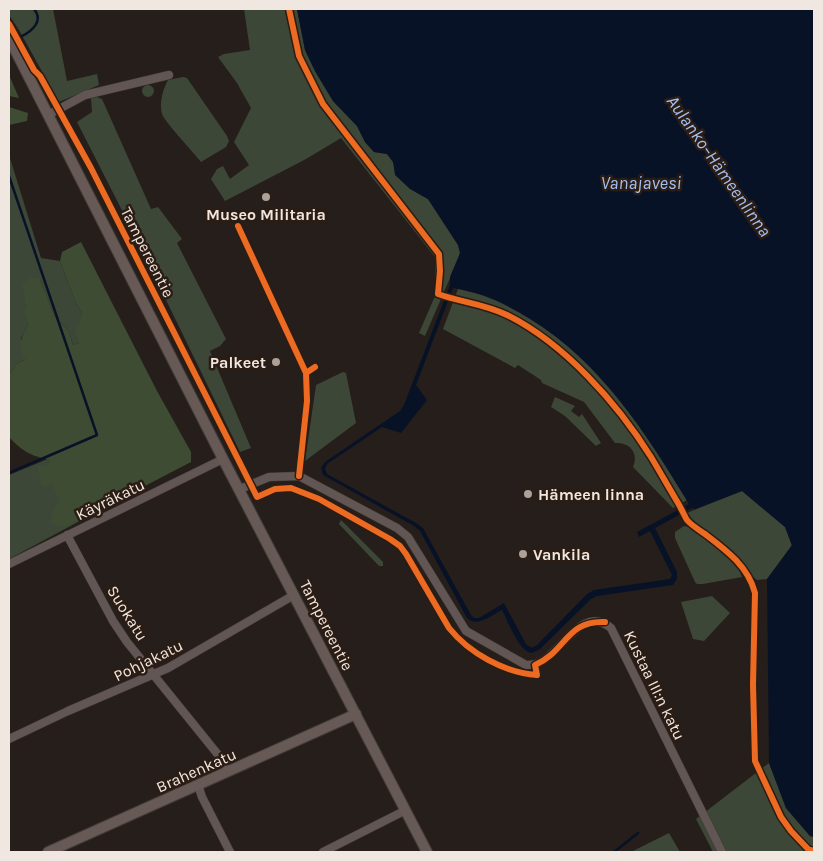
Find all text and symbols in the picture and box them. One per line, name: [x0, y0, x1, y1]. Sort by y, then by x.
water label: Aulanko–Hämeenlinna: [662, 91, 776, 241]
water label: Vanajavesi: [601, 172, 681, 194]
marker: Museo Militaria: [260, 191, 272, 203]
street label: Tampereentie: [117, 204, 178, 301]
place label: Museo Militaria: [206, 205, 326, 224]
place label: Palkeet: [210, 353, 266, 372]
marker: Palkeet: [270, 356, 282, 368]
street label: Käyräkatu: [73, 475, 148, 524]
place label: Hämeen linna: [538, 485, 644, 504]
marker: Hämeen linna: [522, 488, 534, 500]
place label: Vankila: [533, 545, 590, 564]
marker: Vankila: [517, 548, 529, 560]
street label: Tampereentie: [296, 577, 357, 674]
street label: Suokatu: [103, 582, 152, 644]
street label: Kustaa III:n katu: [620, 627, 689, 743]
street label: Pohjakatu: [111, 636, 186, 685]
street label: Brahenkatu: [153, 744, 239, 797]

